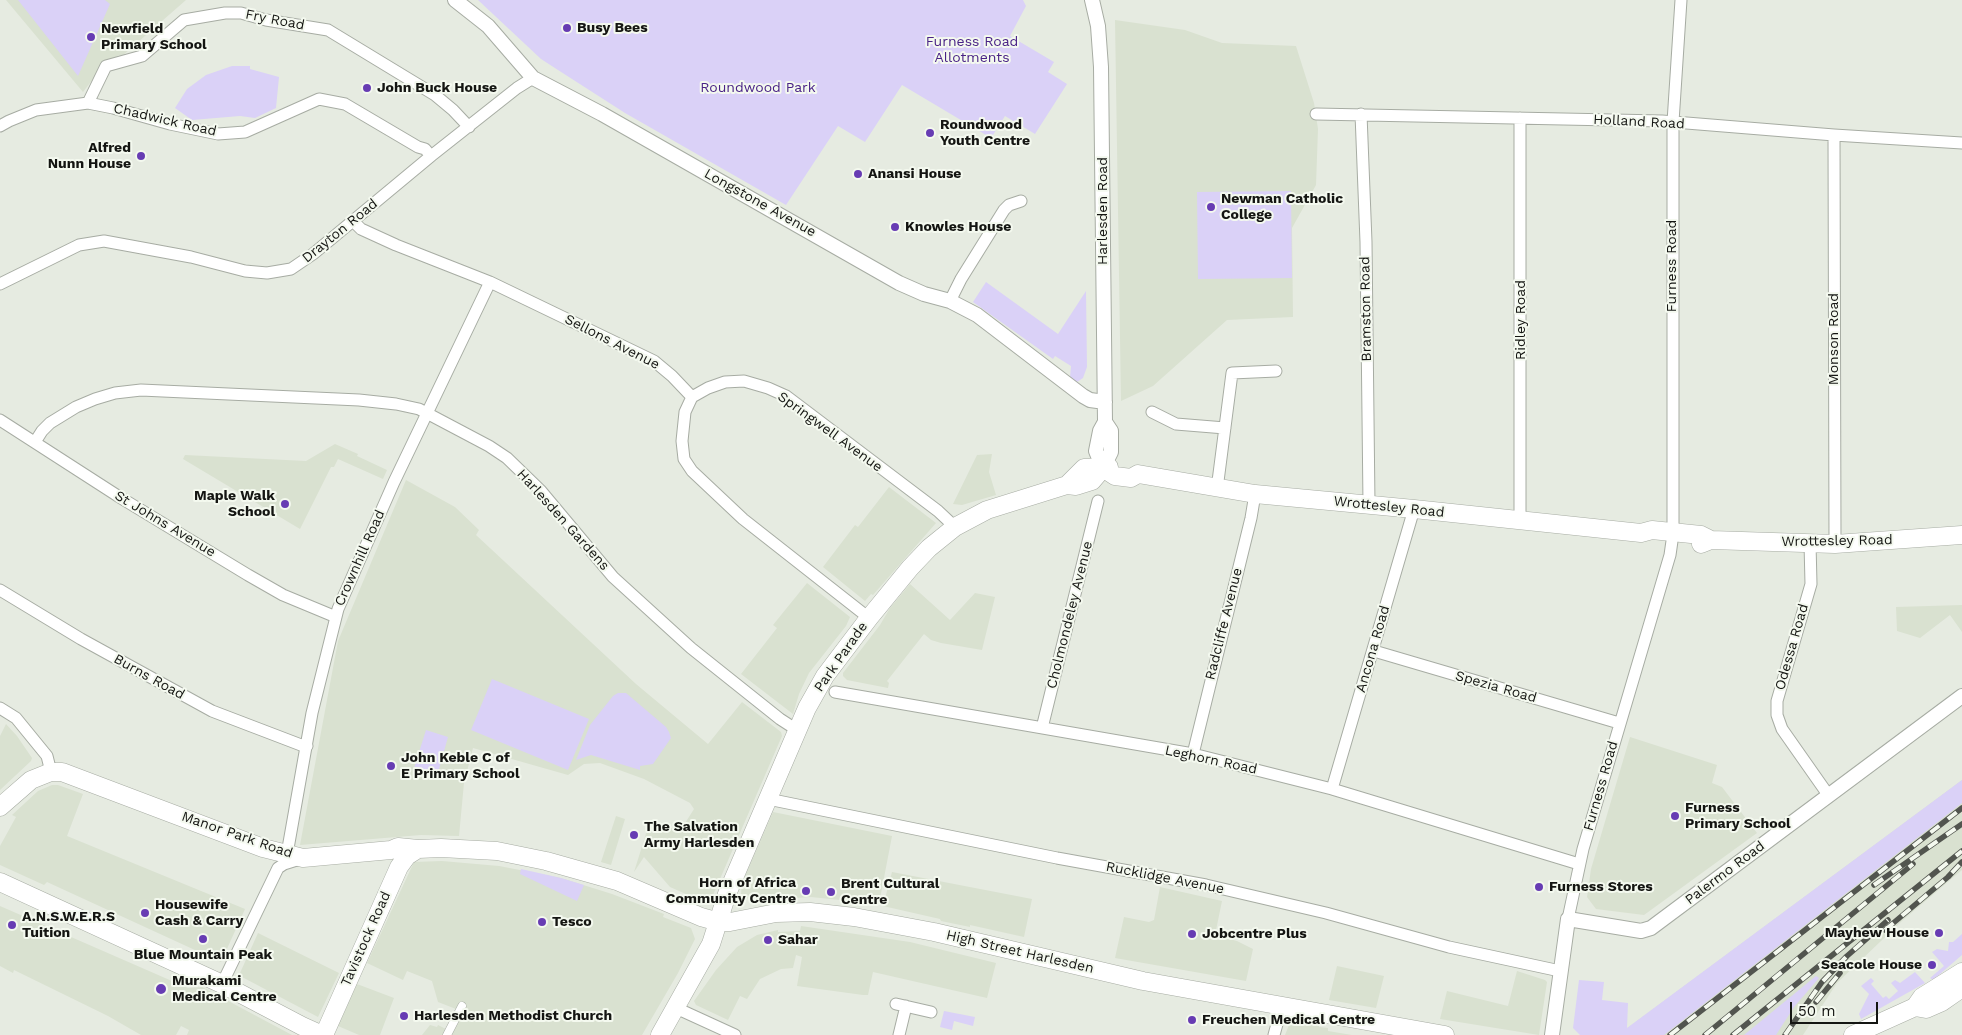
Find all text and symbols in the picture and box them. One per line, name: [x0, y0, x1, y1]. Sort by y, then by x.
street label: Fry Road: [244, 6, 306, 34]
place label: Busy Bees: [577, 20, 648, 36]
place label: Newfield Primary School: [101, 21, 207, 54]
marker: Busy Bees: [561, 22, 573, 34]
marker: Newfield Primary School: [85, 31, 97, 43]
park label: Furness Road Allotments: [926, 34, 1018, 66]
place label: John Buck House: [377, 80, 497, 96]
park label: Roundwood Park: [700, 80, 816, 96]
marker: John Buck House: [361, 82, 373, 94]
street label: Chadwick Road: [112, 100, 218, 140]
street label: Holland Road: [1593, 111, 1685, 133]
place label: Roundwood Youth Centre: [940, 117, 1030, 150]
marker: Roundwood Youth Centre: [924, 127, 936, 139]
place label: Alfred Nunn House: [48, 140, 131, 172]
marker: Alfred Nunn House: [135, 150, 147, 162]
street label: Harlesden Road: [1095, 157, 1111, 265]
street label: Longstone Avenue: [701, 165, 819, 241]
place label: Anansi House: [868, 166, 961, 182]
marker: Anansi House: [852, 168, 864, 180]
place label: Newman Catholic College: [1221, 191, 1343, 223]
street label: Drayton Road: [299, 195, 381, 267]
marker: Newman Catholic College: [1205, 201, 1217, 213]
place label: Knowles House: [905, 219, 1011, 235]
street label: Furness Road: [1664, 220, 1680, 312]
marker: Knowles House: [889, 221, 901, 233]
street label: Bramston Road: [1357, 256, 1375, 362]
street label: Ridley Road: [1513, 280, 1529, 360]
street label: Monson Road: [1826, 293, 1842, 385]
street label: Sellons Avenue: [562, 311, 662, 373]
street label: Springwell Avenue: [774, 388, 886, 476]
street label: Harlesden Gardens: [513, 466, 613, 574]
street label: St Johns Avenue: [111, 487, 219, 561]
place label: Maple Walk School: [194, 488, 275, 520]
street label: Wrottesley Road: [1333, 493, 1445, 521]
marker: Maple Walk School: [279, 498, 291, 510]
street label: Crownhill Road: [331, 507, 389, 609]
street label: Wrottesley Road: [1781, 532, 1893, 550]
street label: Cholmondeley Avenue: [1043, 539, 1097, 691]
street label: Radcliffe Avenue: [1202, 566, 1246, 682]
street label: Odessa Road: [1772, 602, 1812, 692]
street label: Ancona Road: [1353, 604, 1393, 694]
street label: Park Parade: [811, 619, 871, 695]
street label: Burns Road: [111, 651, 187, 703]
street label: Spezia Road: [1453, 667, 1539, 707]
street label: Furness Road: [1580, 739, 1622, 833]
street label: Leghorn Road: [1163, 742, 1259, 778]
place label: John Keble C of E Primary School: [401, 750, 519, 782]
marker: John Keble C of E Primary School: [385, 760, 397, 772]
place label: Furness Primary School: [1685, 800, 1791, 832]
street label: Manor Park Road: [179, 808, 295, 862]
marker: Furness Primary School: [1669, 810, 1681, 822]
place label: The Salvation Army Harlesden: [644, 819, 754, 852]
marker: The Salvation Army Harlesden: [628, 829, 640, 841]
street label: Palermo Road: [1682, 838, 1768, 908]
street label: Rucklidge Avenue: [1104, 858, 1226, 898]
place label: Horn of Africa Community Centre: [666, 875, 796, 908]
place label: Brent Cultural Centre: [841, 876, 939, 909]
place label: Furness Stores: [1549, 879, 1653, 895]
marker: Furness Stores: [1533, 881, 1545, 893]
marker: Horn of Africa Community Centre: [800, 885, 812, 897]
marker: Brent Cultural Centre: [825, 886, 837, 898]
street label: Tavistock Road: [338, 889, 394, 989]
place label: Housewife Cash & Carry: [155, 897, 243, 930]
marker: Housewife Cash & Carry: [139, 907, 151, 919]
place label: A.N.S.W.E.R.S Tuition: [22, 909, 115, 942]
place label: Tesco: [552, 914, 592, 930]
marker: Tesco: [536, 916, 548, 928]
marker: A.N.S.W.E.R.S Tuition: [6, 919, 18, 931]
place label: Mayhew House: [1825, 925, 1929, 941]
place label: Jobcentre Plus: [1202, 926, 1307, 942]
street label: High Street Harlesden: [945, 927, 1095, 977]
marker: Mayhew House: [1933, 927, 1945, 939]
marker: Jobcentre Plus: [1186, 928, 1198, 940]
place label: Sahar: [778, 932, 818, 948]
marker: Blue Mountain Peak: [197, 933, 209, 945]
marker: Sahar: [762, 934, 774, 946]
place label: Blue Mountain Peak: [134, 947, 272, 963]
place label: Seacole House: [1821, 957, 1922, 973]
marker: Seacole House: [1926, 959, 1938, 971]
place label: Murakami Medical Centre: [172, 973, 277, 1006]
marker: Murakami Medical Centre: [154, 982, 168, 996]
scale bar: [1792, 992, 1880, 1024]
text: 50 m: [1798, 1002, 1835, 1020]
place label: Harlesden Methodist Church: [414, 1008, 612, 1024]
marker: Harlesden Methodist Church: [398, 1010, 410, 1022]
place label: Freuchen Medical Centre: [1202, 1012, 1375, 1028]
marker: Freuchen Medical Centre: [1186, 1014, 1198, 1026]

